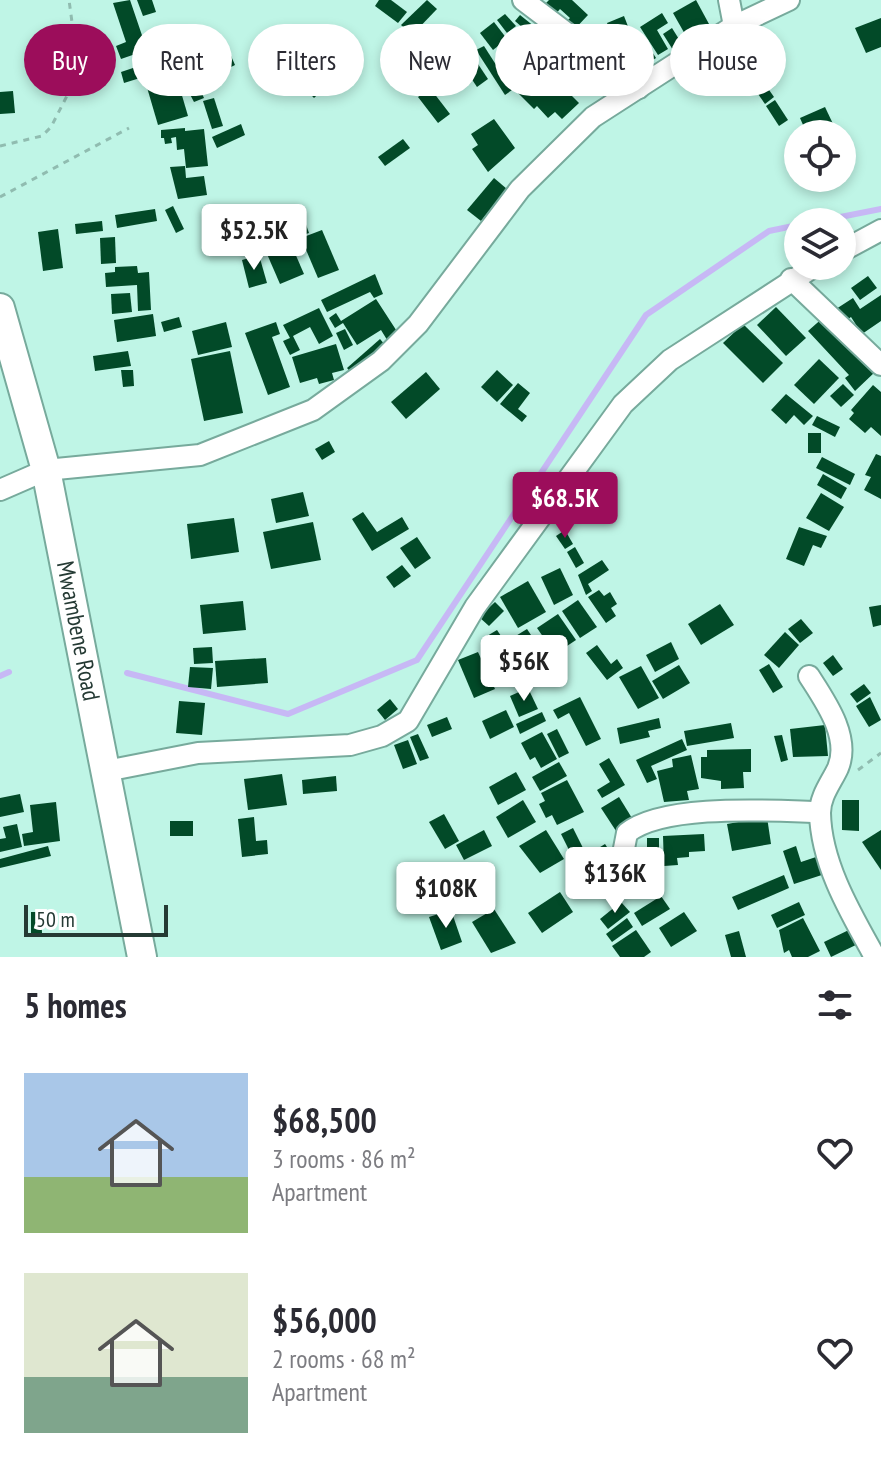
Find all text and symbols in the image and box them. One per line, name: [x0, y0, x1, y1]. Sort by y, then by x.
chip: Buy: [24, 24, 116, 96]
chip: Rent: [132, 24, 232, 96]
chip: Filters: [248, 24, 364, 96]
chip: New: [380, 24, 479, 96]
chip: Apartment: [495, 24, 654, 96]
chip: House: [670, 24, 786, 96]
map controls: [784, 120, 856, 280]
button: locate: [784, 120, 856, 192]
pin: $52.5K: [189, 204, 319, 272]
button: layers: [784, 208, 856, 280]
text: $52.5K: [220, 213, 288, 246]
pin: $68.5K: [500, 472, 630, 540]
text: $68.5K: [531, 481, 599, 514]
street label: Mwambene Road: [50, 559, 107, 703]
pin: $56K: [477, 635, 571, 703]
text: $56K: [499, 644, 549, 677]
pin: $136K: [559, 847, 671, 915]
text: $136K: [583, 856, 647, 889]
pin: $108K: [390, 862, 502, 930]
text: $108K: [414, 871, 478, 904]
scale bar: [24, 901, 168, 937]
text: 50 m: [36, 905, 75, 933]
text: 5 homes: [24, 983, 127, 1027]
icon: filters: [813, 983, 857, 1027]
text: $68,500: [272, 1098, 377, 1142]
icon: home: [88, 1105, 184, 1201]
icon: heart: [813, 1131, 857, 1175]
text: 3 rooms · 86 m²: [272, 1142, 416, 1175]
text: Apartment: [272, 1175, 367, 1208]
text: $56,000: [272, 1298, 377, 1342]
icon: home: [88, 1305, 184, 1401]
icon: heart: [813, 1331, 857, 1375]
text: 2 rooms · 68 m²: [272, 1342, 416, 1375]
text: Apartment: [272, 1375, 367, 1408]

